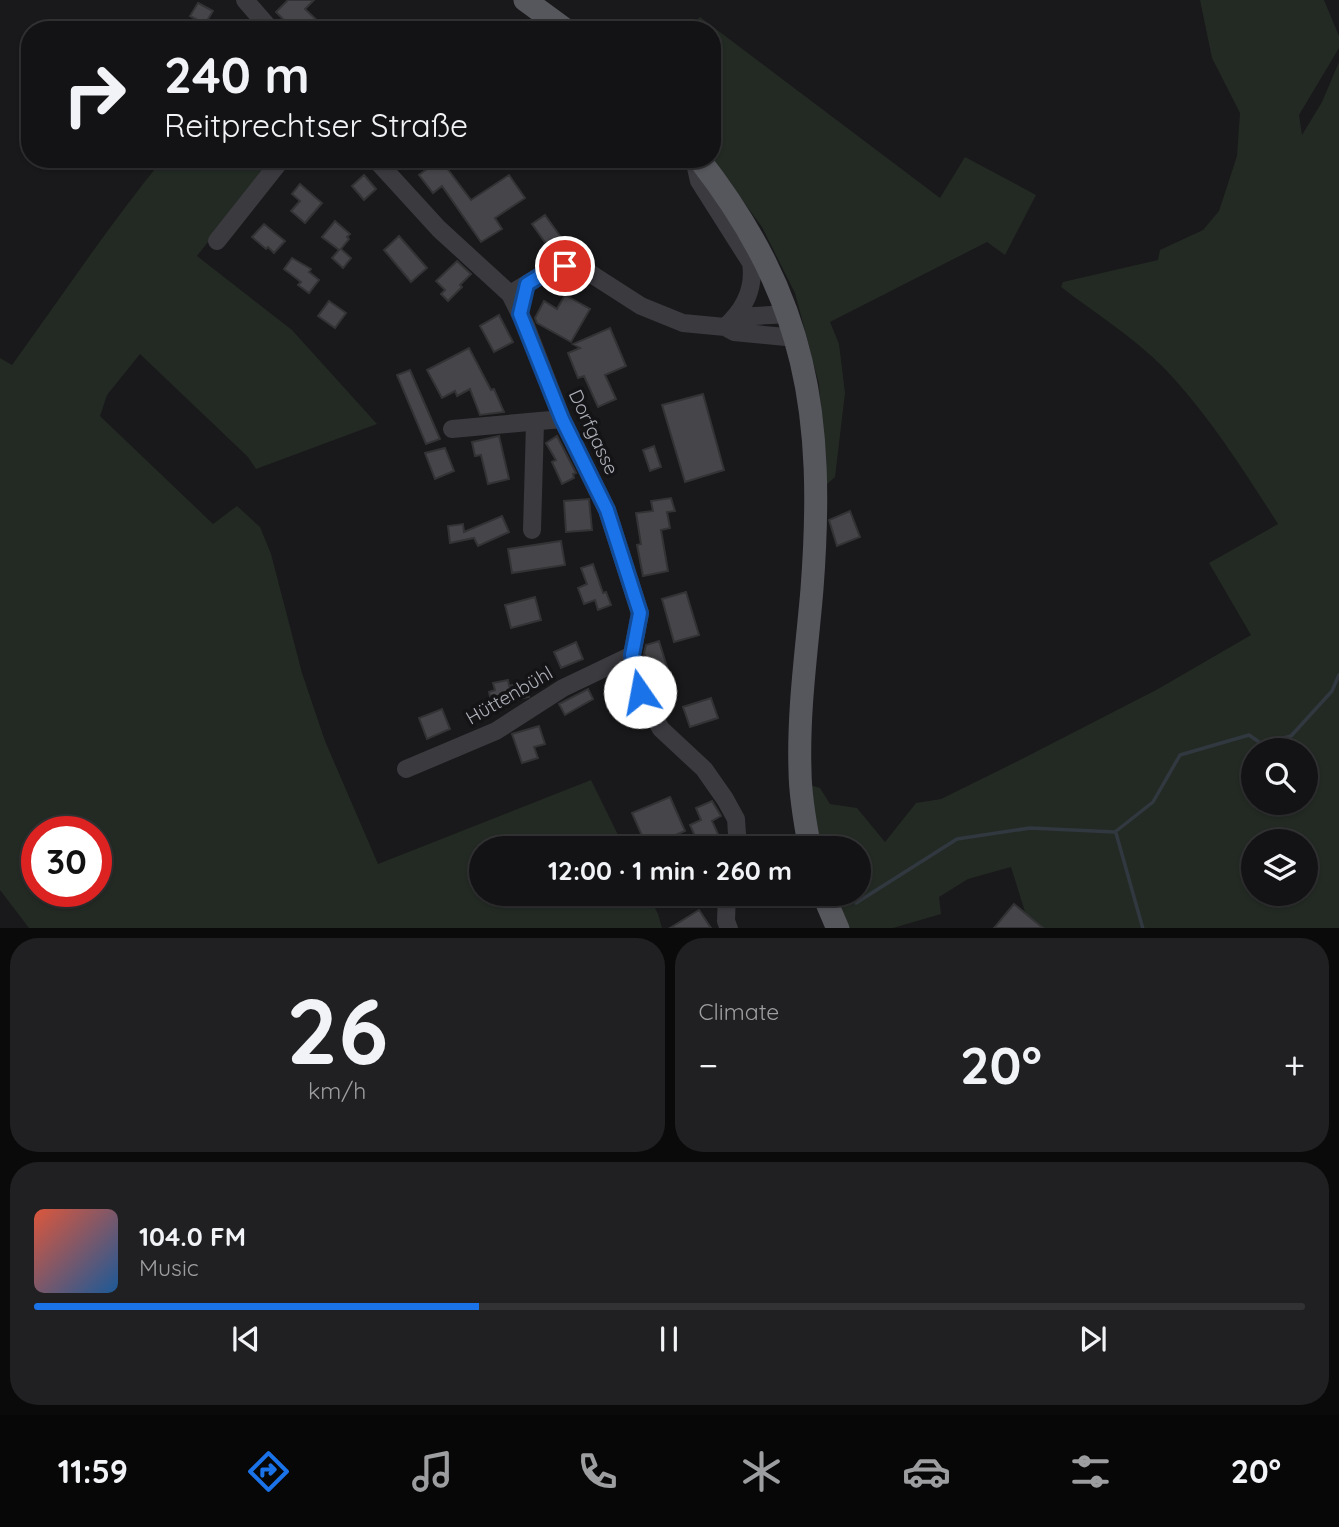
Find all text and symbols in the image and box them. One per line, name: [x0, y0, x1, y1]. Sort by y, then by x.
text: 240 m: [164, 44, 310, 105]
icon: right: [49, 49, 140, 140]
text: Reitprechtser Straße: [164, 105, 468, 145]
pin: [535, 236, 595, 296]
icon: arrive: [546, 247, 584, 285]
street label: Dorfgasse: [564, 386, 624, 478]
position arrow: [603, 655, 677, 729]
street label: Hüttenbühl: [461, 660, 557, 730]
map controls: [1241, 738, 1318, 906]
button: search: [1241, 738, 1318, 815]
speed limit sign: 30: [21, 816, 112, 907]
button: layers: [1241, 829, 1318, 906]
text: 12:00 · 1 min · 260 m: [548, 854, 792, 887]
text: 26: [286, 973, 388, 1087]
text: Climate: [699, 997, 779, 1026]
text: 20°: [960, 1032, 1042, 1097]
text: −: [699, 1041, 718, 1089]
text: +: [1284, 1041, 1305, 1089]
text: km/h: [308, 1076, 366, 1105]
text: 104.0 FM: [139, 1220, 246, 1253]
text: Music: [139, 1253, 199, 1282]
icon: previous: [227, 1320, 265, 1358]
icon: pause: [650, 1320, 688, 1358]
icon: next: [1074, 1320, 1112, 1358]
icon: directions: [244, 1447, 293, 1496]
icon: music: [408, 1447, 457, 1496]
icon: phone: [573, 1447, 622, 1496]
icon: climate: [737, 1447, 786, 1496]
icon: car: [902, 1447, 951, 1496]
icon: filters: [1066, 1447, 1115, 1496]
text: 11:59: [58, 1451, 128, 1491]
text: 20°: [1231, 1451, 1281, 1491]

